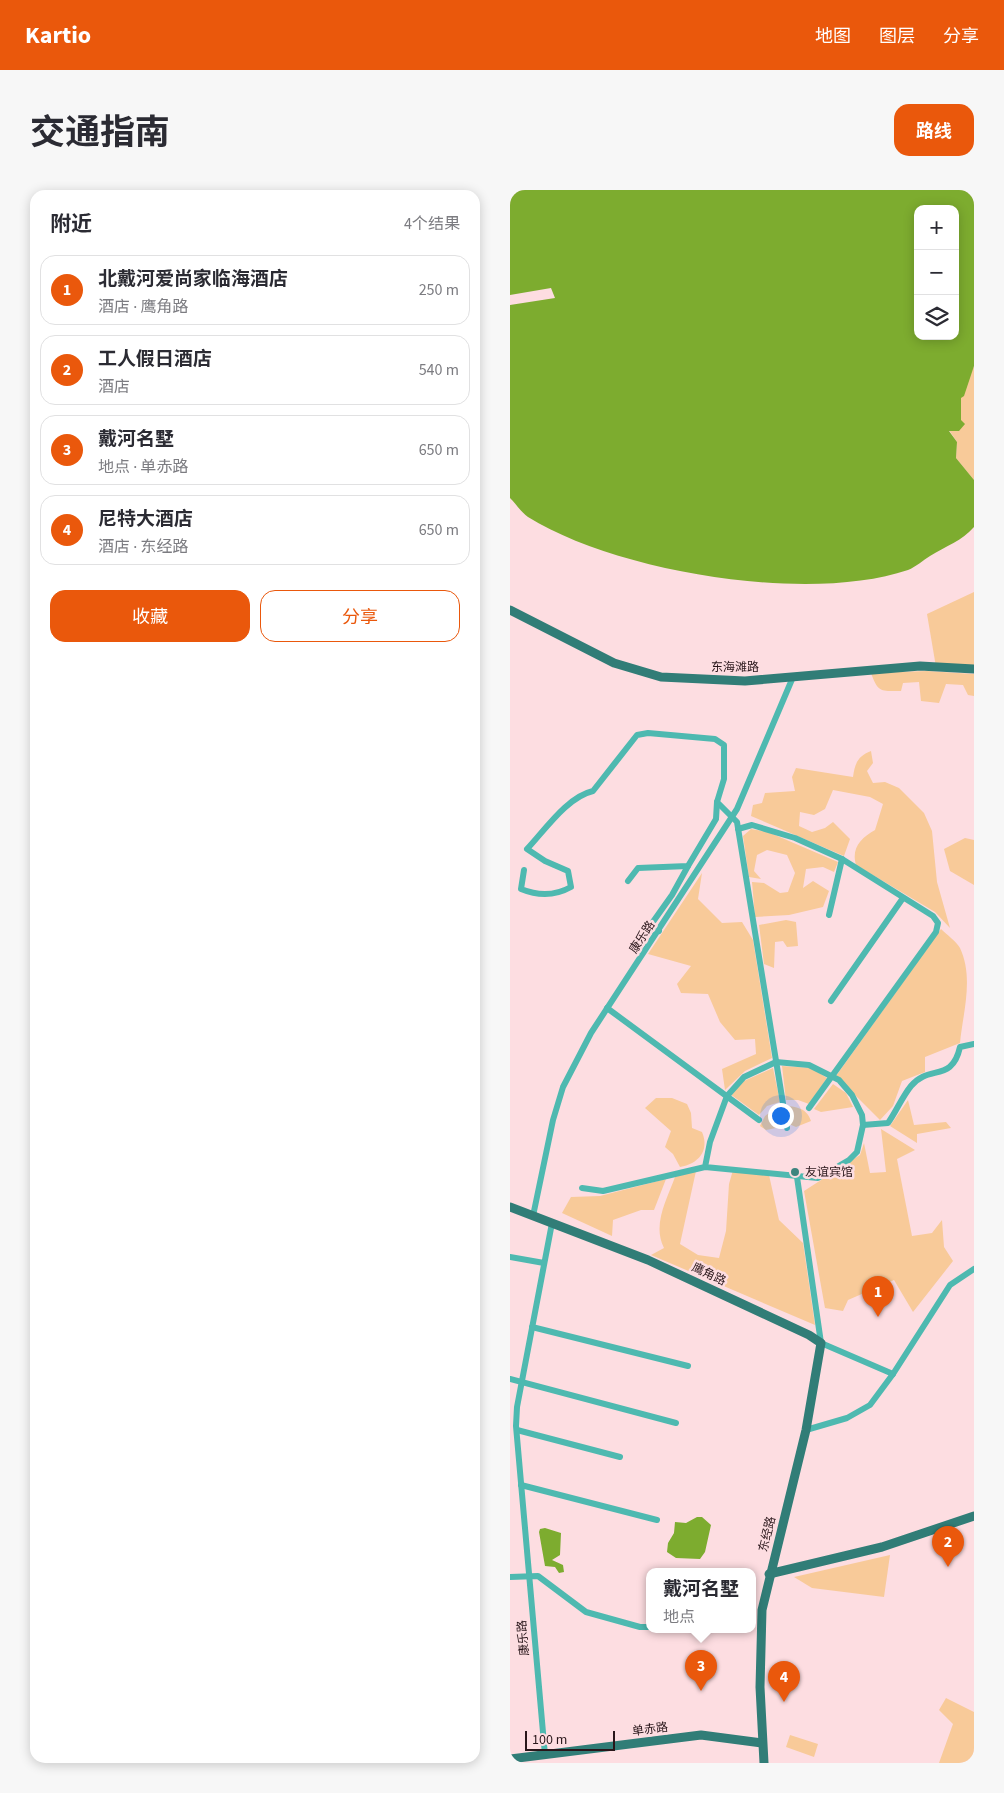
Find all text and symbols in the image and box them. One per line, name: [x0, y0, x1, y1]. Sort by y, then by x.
text: Kartio: [25, 18, 91, 53]
text: 地图: [815, 24, 851, 49]
text: 图层: [879, 24, 915, 49]
text: 分享: [943, 24, 979, 49]
button: 路线: [894, 104, 974, 156]
text: 交通指南: [30, 108, 170, 158]
map controls: [914, 205, 959, 340]
button: +: [914, 205, 959, 250]
text: 附近: [50, 209, 92, 239]
text: 4个结果: [404, 213, 460, 235]
button: −: [914, 250, 959, 295]
text: 北戴河爱尚家临海酒店: [98, 266, 288, 293]
text: 1: [63, 279, 71, 301]
text: 250 m: [419, 279, 459, 301]
button: layers: [914, 295, 959, 340]
text: 酒店 · 鹰角路: [98, 296, 188, 318]
text: 工人假日酒店: [98, 346, 212, 373]
text: 2: [63, 359, 71, 381]
text: 540 m: [419, 359, 459, 381]
text: 酒店: [98, 376, 130, 398]
text: 戴河名墅: [98, 426, 174, 453]
text: 3: [63, 439, 71, 461]
text: 650 m: [419, 439, 459, 461]
text: 地点 · 单赤路: [98, 456, 188, 478]
text: 尼特大酒店: [98, 506, 193, 533]
text: 4: [63, 519, 71, 541]
text: 650 m: [419, 519, 459, 541]
text: 酒店 · 东经路: [98, 536, 188, 558]
button: 收藏: [50, 590, 250, 642]
button: 分享: [260, 590, 460, 642]
street label: 东海滩路: [711, 659, 759, 676]
street label: 康乐路: [625, 918, 659, 957]
your location: [768, 1103, 794, 1129]
place label: 友谊宾馆: [805, 1164, 853, 1181]
marker: 友谊宾馆: [789, 1166, 801, 1178]
street label: 鹰角路: [689, 1259, 729, 1290]
pin: 1: [862, 1276, 894, 1317]
street label: 东经路: [755, 1515, 780, 1554]
pin: 2: [932, 1526, 964, 1567]
popup: [646, 1568, 756, 1633]
text: 戴河名墅: [663, 1576, 739, 1603]
text: 地点: [663, 1606, 695, 1628]
street label: 康乐路: [513, 1619, 534, 1657]
pin: 3: [685, 1650, 717, 1691]
pin: 4: [768, 1661, 800, 1702]
street label: 单赤路: [631, 1719, 669, 1740]
scale bar: [525, 1728, 615, 1751]
text: 100 m: [532, 1730, 567, 1750]

